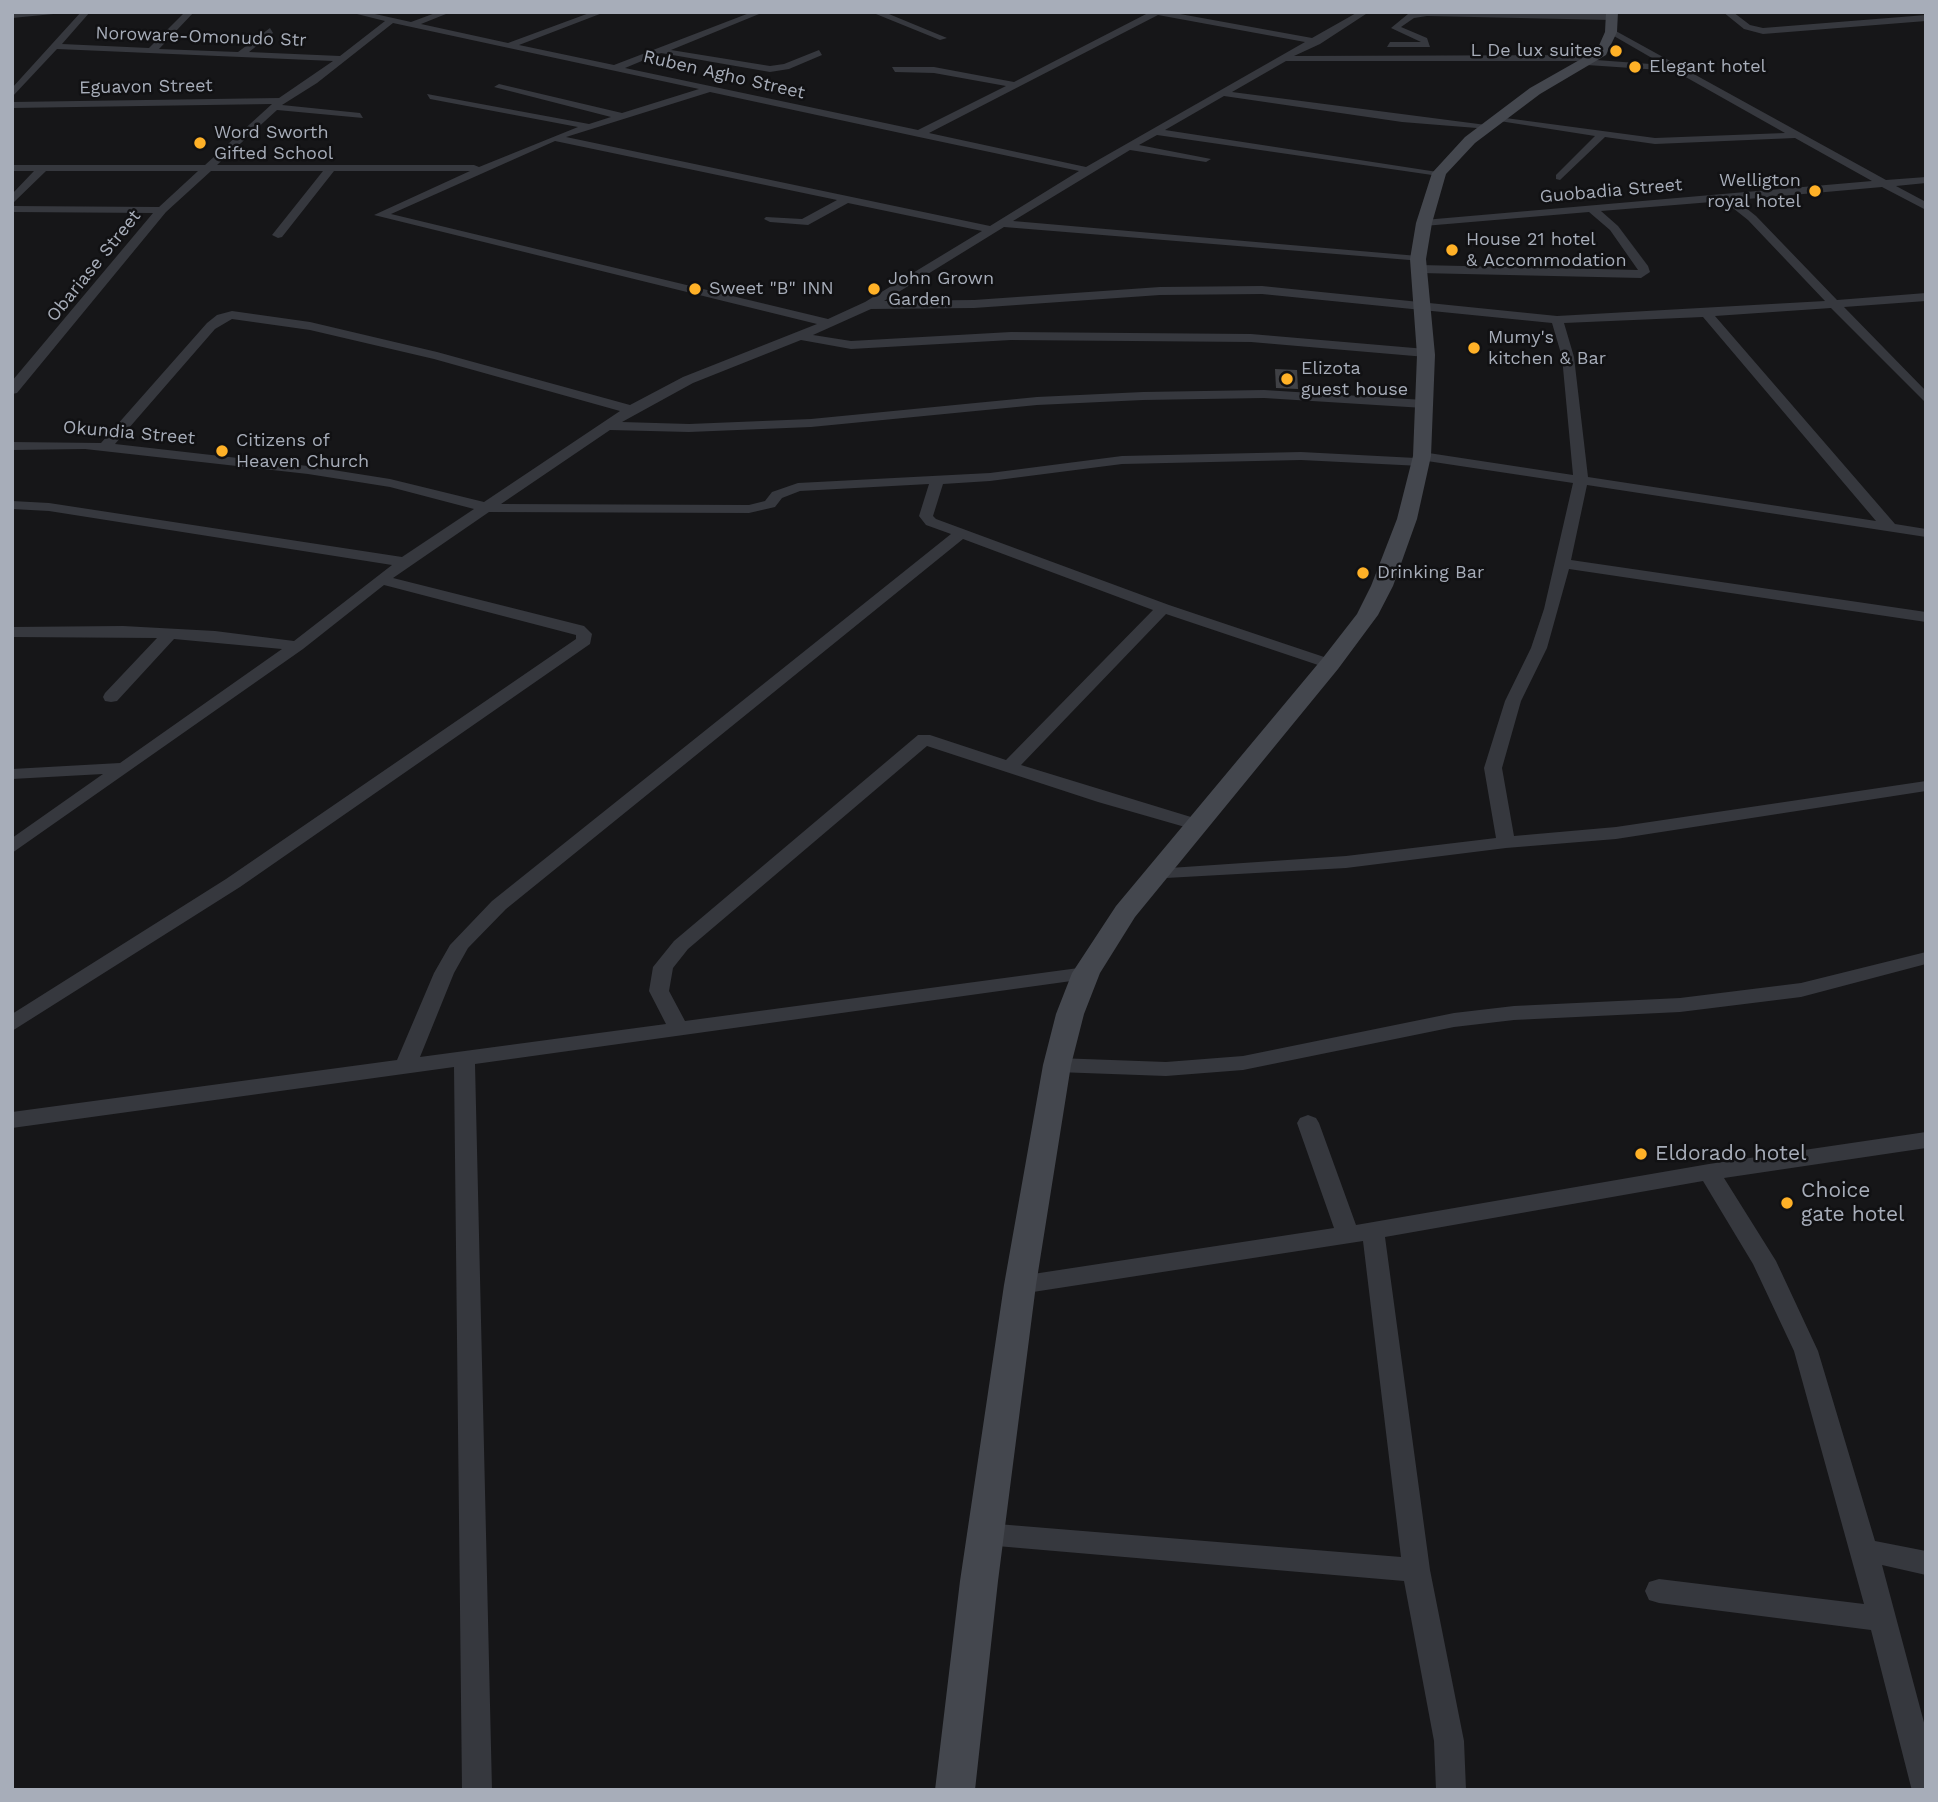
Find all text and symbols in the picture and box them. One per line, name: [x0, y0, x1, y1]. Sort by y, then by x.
street label: Noroware-Omonudo Str: [95, 23, 307, 51]
place label: L De lux suites: [1470, 40, 1602, 62]
marker: L De lux suites: [1608, 43, 1624, 59]
street label: Ruben Agho Street: [641, 46, 807, 104]
place label: Elegant hotel: [1649, 56, 1766, 78]
marker: Elegant hotel: [1627, 59, 1643, 75]
street label: Eguavon Street: [79, 75, 213, 99]
place label: Word Sworth Gifted School: [214, 122, 333, 164]
marker: Word Sworth Gifted School: [192, 135, 208, 151]
place label: Welligton royal hotel: [1707, 170, 1801, 212]
street label: Guobadia Street: [1539, 174, 1683, 208]
marker: Welligton royal hotel: [1807, 183, 1823, 199]
street label: Obariase Street: [42, 206, 146, 326]
place label: House 21 hotel & Accommodation: [1466, 229, 1627, 272]
marker: House 21 hotel & Accommodation: [1444, 242, 1460, 258]
place label: John Grown Garden: [888, 268, 994, 310]
place label: Sweet "B" INN: [709, 278, 834, 300]
marker: Sweet "B" INN: [687, 281, 703, 297]
marker: John Grown Garden: [866, 281, 882, 297]
place label: Mumy's kitchen & Bar: [1488, 327, 1606, 370]
marker: Mumy's kitchen & Bar: [1466, 340, 1482, 356]
place label: Elizota guest house: [1301, 358, 1408, 400]
marker: Elizota guest house: [1279, 371, 1295, 387]
street label: Okundia Street: [62, 416, 196, 450]
place label: Citizens of Heaven Church: [236, 430, 369, 472]
marker: Citizens of Heaven Church: [214, 443, 230, 459]
place label: Drinking Bar: [1377, 562, 1484, 584]
marker: Drinking Bar: [1355, 565, 1371, 581]
place label: Eldorado hotel: [1655, 1141, 1806, 1167]
marker: Eldorado hotel: [1633, 1146, 1649, 1162]
place label: Choice gate hotel: [1801, 1178, 1904, 1228]
marker: Choice gate hotel: [1779, 1195, 1795, 1211]

